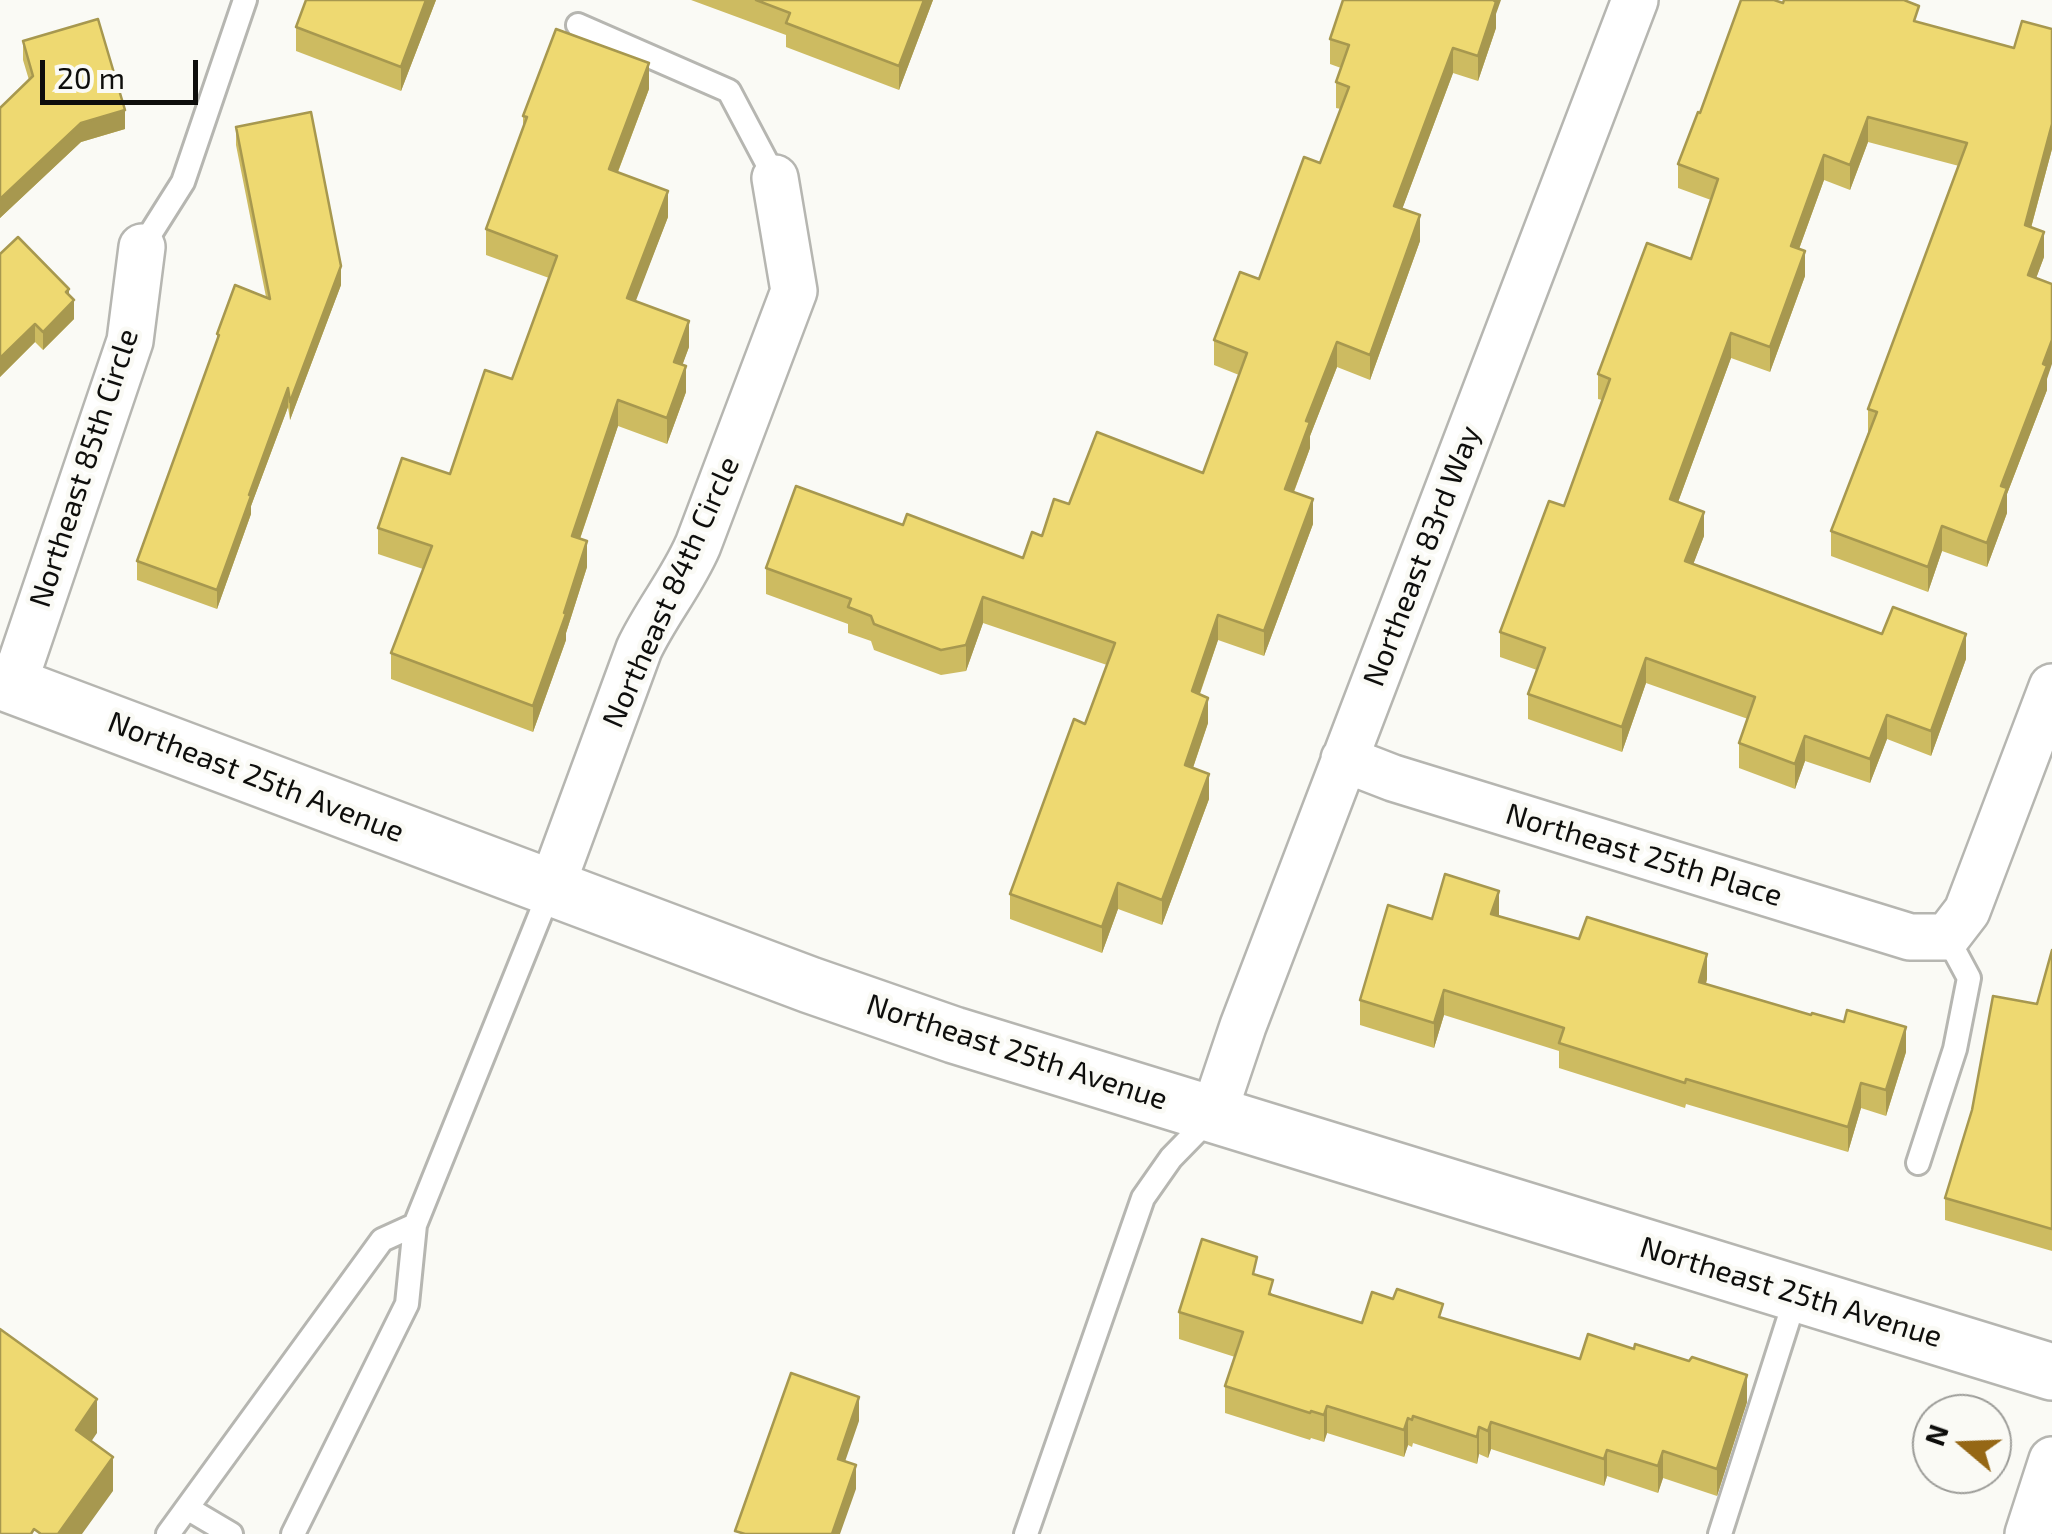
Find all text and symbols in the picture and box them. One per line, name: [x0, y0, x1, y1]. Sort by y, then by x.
scale bar: [45, 40, 202, 102]
text: 20 m: [57, 59, 125, 95]
street label: Northeast 85th Circle: [22, 324, 146, 612]
street label: Northeast 83rd Way: [1356, 421, 1488, 691]
street label: Northeast 84th Circle: [595, 451, 747, 733]
street label: Northeast 25th Avenue: [103, 704, 409, 850]
street label: Northeast 25th Place: [1501, 796, 1787, 914]
street label: Northeast 25th Avenue: [862, 986, 1172, 1118]
street label: Northeast 25th Avenue: [1636, 1229, 1946, 1355]
north arrow: [1912, 1394, 2012, 1494]
text: N: [1916, 1420, 1955, 1450]

